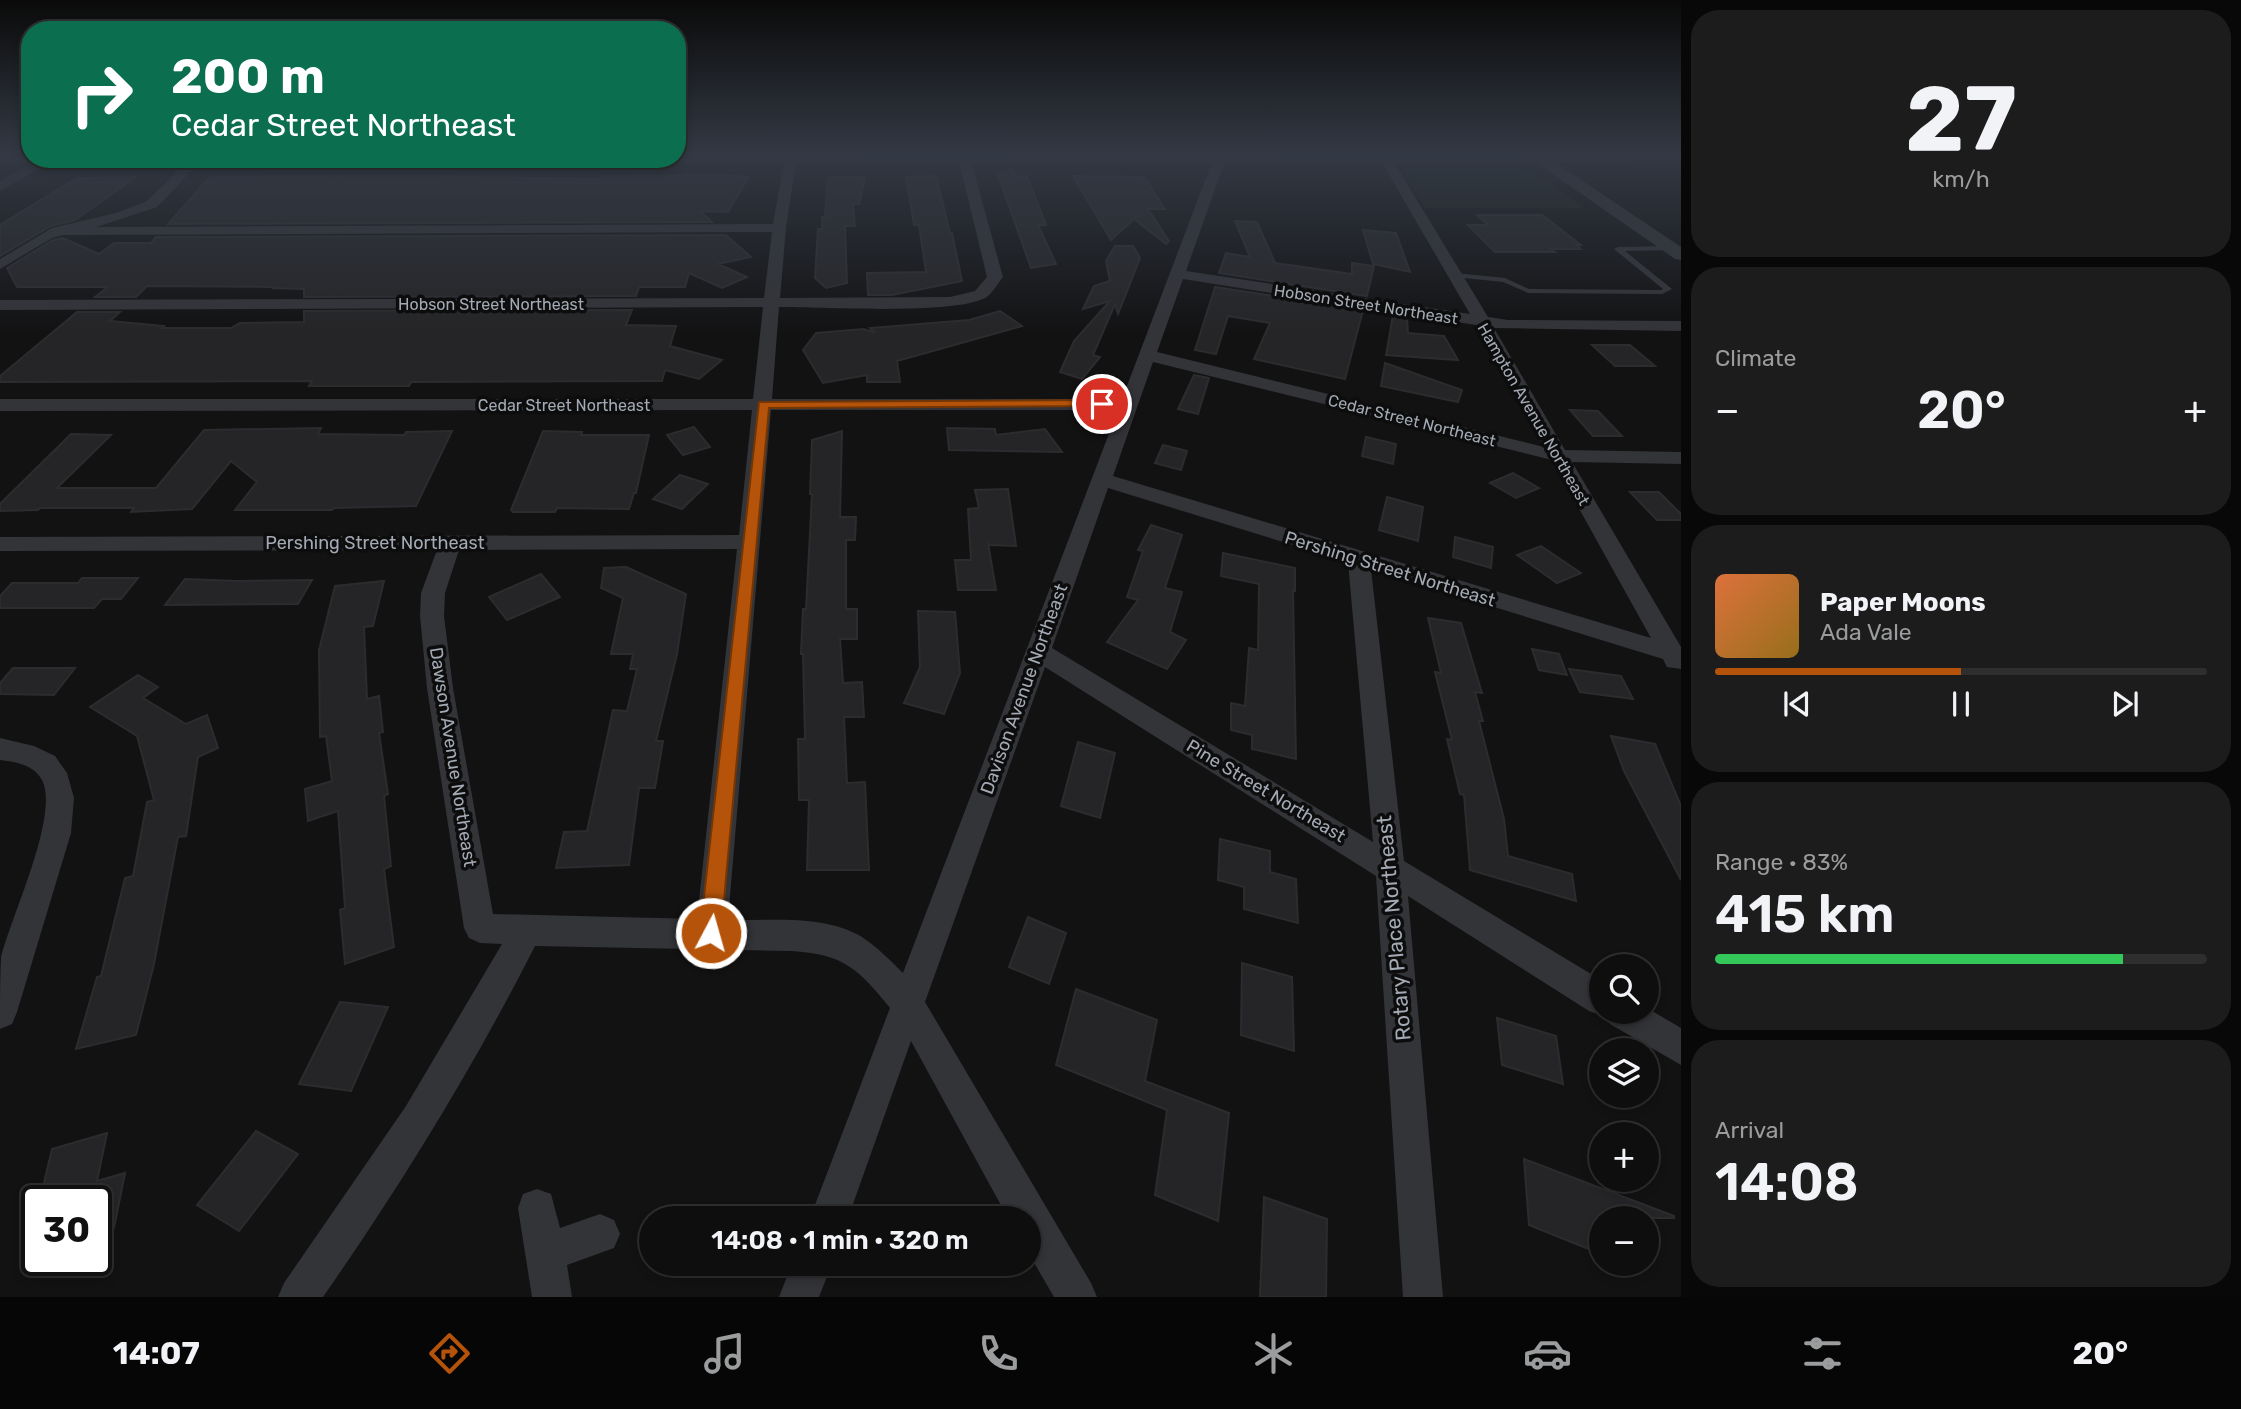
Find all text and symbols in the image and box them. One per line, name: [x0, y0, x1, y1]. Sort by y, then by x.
text: 200 m: [171, 47, 325, 105]
icon: right: [56, 49, 147, 140]
text: 27: [1905, 65, 2017, 173]
text: Cedar Street Northeast: [171, 106, 516, 144]
text: km/h: [1932, 165, 1990, 193]
street label: Hobson Street Northeast: [1273, 281, 1459, 328]
street label: Hobson Street Northeast: [398, 295, 584, 314]
street label: Hampton Avenue Northeast: [1474, 320, 1594, 509]
text: Climate: [1715, 344, 1796, 372]
pin: [1072, 374, 1132, 434]
text: 20°: [1917, 379, 2006, 441]
icon: arrive: [1083, 385, 1121, 423]
text: −: [1715, 387, 1740, 433]
text: +: [2183, 387, 2207, 433]
street label: Cedar Street Northeast: [1326, 390, 1498, 451]
street label: Cedar Street Northeast: [478, 396, 650, 415]
street label: Pershing Street Northeast: [1282, 526, 1498, 612]
street label: Pershing Street Northeast: [265, 532, 485, 554]
street label: Davison Avenue Northeast: [976, 581, 1072, 797]
text: Paper Moons: [1820, 587, 1986, 618]
text: Ada Vale: [1820, 618, 1912, 646]
street label: Dawson Avenue Northeast: [425, 646, 481, 868]
icon: previous: [1778, 685, 1816, 723]
icon: pause: [1942, 685, 1980, 723]
icon: next: [2106, 685, 2144, 723]
street label: Pine Street Northeast: [1182, 735, 1350, 847]
street label: Rotary Place Northeast: [1371, 814, 1416, 1042]
text: Range · 83%: [1715, 848, 1848, 876]
text: 415 km: [1715, 883, 1894, 945]
position arrow: [674, 896, 748, 970]
map controls: [1589, 954, 1659, 1276]
button: search: [1589, 954, 1659, 1024]
button: layers: [1589, 1038, 1659, 1108]
text: Arrival: [1715, 1116, 1784, 1144]
button: +: [1589, 1122, 1659, 1192]
text: 14:08: [1715, 1151, 1859, 1213]
speed limit sign: 30: [21, 1185, 112, 1276]
button: −: [1589, 1206, 1659, 1276]
text: 14:08 · 1 min · 320 m: [711, 1225, 969, 1256]
icon: directions: [425, 1329, 474, 1378]
icon: music: [700, 1329, 749, 1378]
icon: phone: [974, 1329, 1023, 1378]
icon: climate: [1249, 1329, 1298, 1378]
icon: car: [1523, 1329, 1572, 1378]
icon: filters: [1798, 1329, 1847, 1378]
text: 14:07: [113, 1334, 200, 1372]
text: 20°: [2072, 1334, 2128, 1372]

